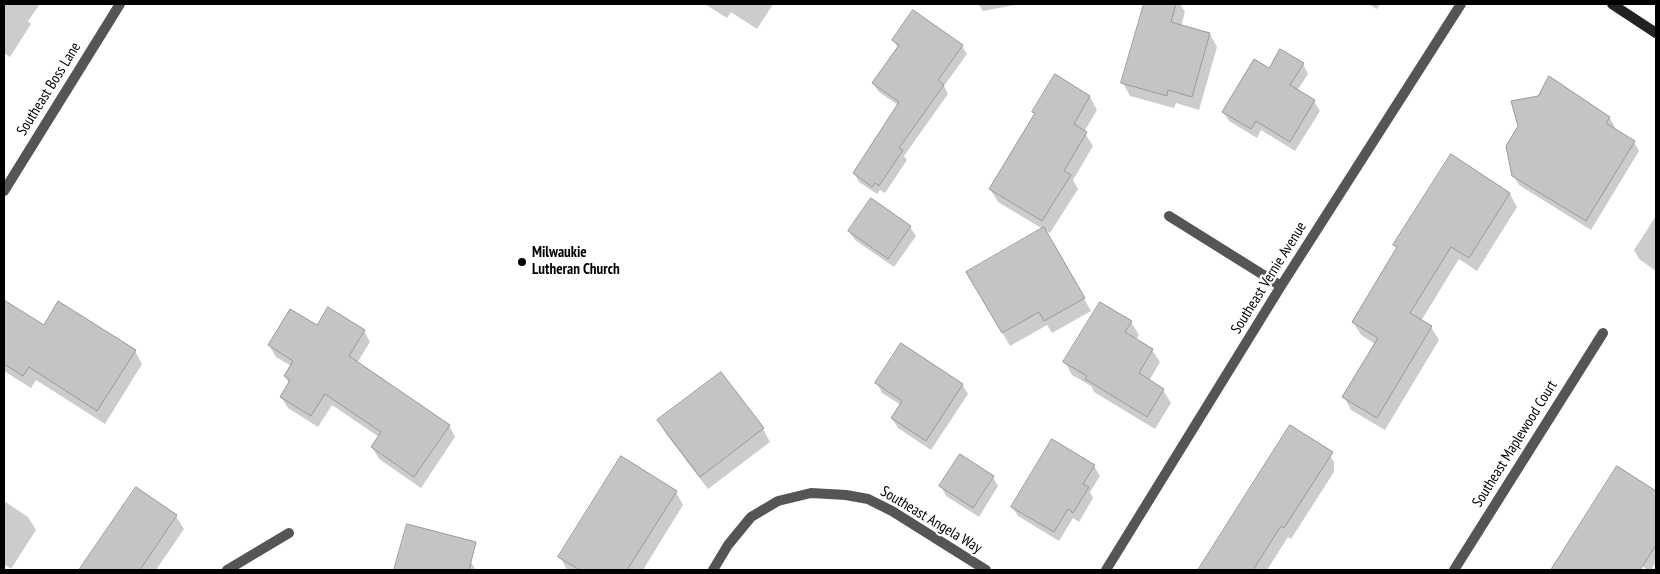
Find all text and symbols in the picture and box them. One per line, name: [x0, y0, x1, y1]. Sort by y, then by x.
street label: Southeast Boss Lane: [13, 39, 85, 139]
street label: Southeast Vernie Avenue: [1227, 219, 1311, 337]
place label: Milwaukie Lutheran Church: [532, 244, 620, 279]
marker: Milwaukie Lutheran Church: [516, 256, 528, 268]
street label: Southeast Maplewood Court: [1469, 377, 1561, 511]
street label: Southeast Angela Way: [877, 483, 985, 557]

